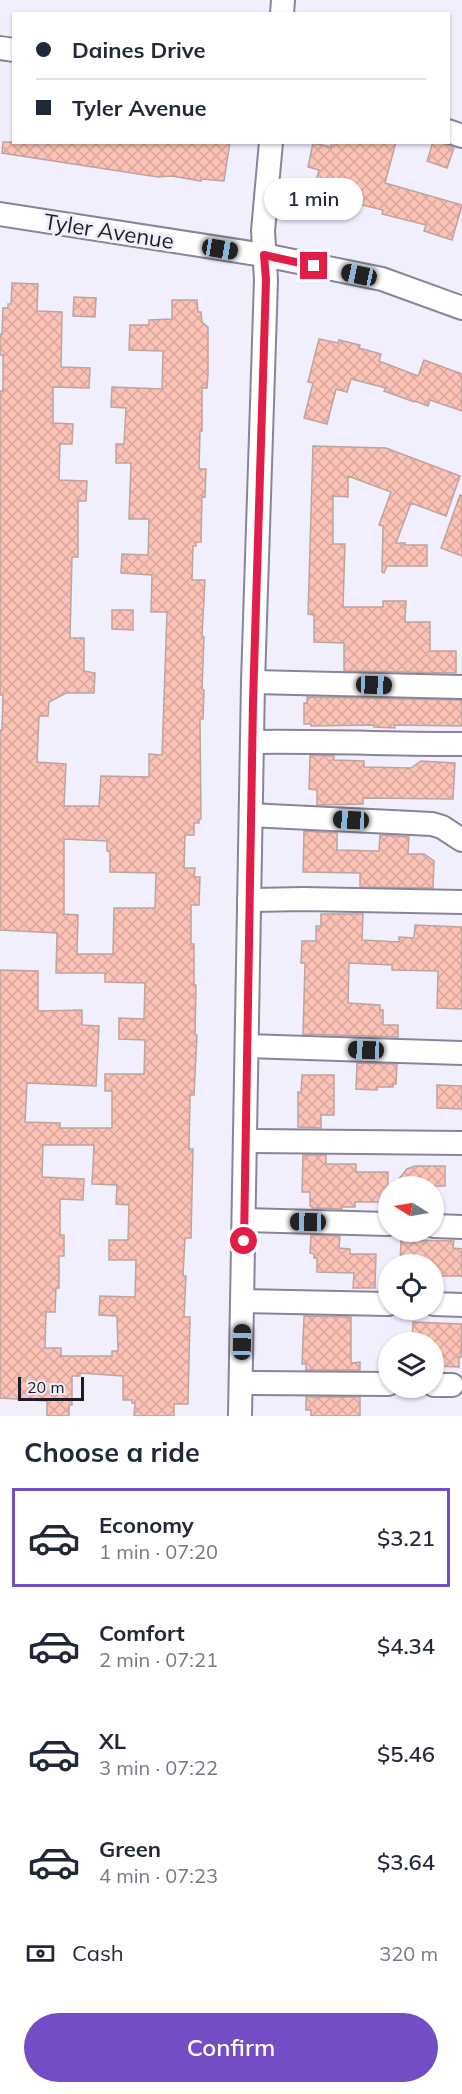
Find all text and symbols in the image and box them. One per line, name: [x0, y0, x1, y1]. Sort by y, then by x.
text: Daines Drive: [72, 36, 205, 64]
text: Tyler Avenue: [72, 94, 207, 122]
callout: 1 min: [264, 179, 364, 221]
text: 1 min: [288, 186, 339, 211]
street label: Tyler Avenue: [42, 207, 176, 255]
car: [201, 237, 239, 261]
route end: [300, 252, 327, 279]
car: [340, 262, 378, 288]
car: [356, 675, 392, 695]
car: [333, 810, 369, 830]
car: [348, 1040, 384, 1060]
north arrow: [378, 1176, 444, 1242]
map controls: [378, 1176, 444, 1398]
car: [290, 1213, 326, 1231]
route start: [230, 1227, 257, 1254]
button: locate: [378, 1254, 444, 1320]
car: [233, 1324, 251, 1360]
button: layers: [378, 1332, 444, 1398]
scale bar: [18, 1374, 84, 1402]
text: 20 m: [27, 1377, 64, 1397]
text: Choose a ride: [24, 1435, 200, 1469]
icon: car: [27, 1511, 81, 1565]
text: Economy: [99, 1511, 194, 1539]
text: $3.21: [377, 1524, 435, 1552]
text: 1 min · 07:20: [99, 1539, 218, 1564]
icon: car: [27, 1619, 81, 1673]
text: Comfort: [99, 1619, 185, 1647]
text: $4.34: [377, 1632, 435, 1660]
text: 2 min · 07:21: [99, 1647, 218, 1672]
icon: car: [27, 1727, 81, 1781]
text: XL: [99, 1727, 126, 1755]
text: $5.46: [377, 1740, 435, 1768]
text: 3 min · 07:22: [99, 1755, 218, 1780]
icon: car: [27, 1835, 81, 1889]
text: Green: [99, 1835, 161, 1863]
text: $3.64: [377, 1848, 435, 1876]
text: 4 min · 07:23: [99, 1863, 218, 1888]
icon: cash: [24, 1937, 57, 1970]
text: Cash: [72, 1939, 124, 1967]
text: 320 m: [379, 1941, 438, 1966]
button: Confirm: [24, 2013, 438, 2082]

